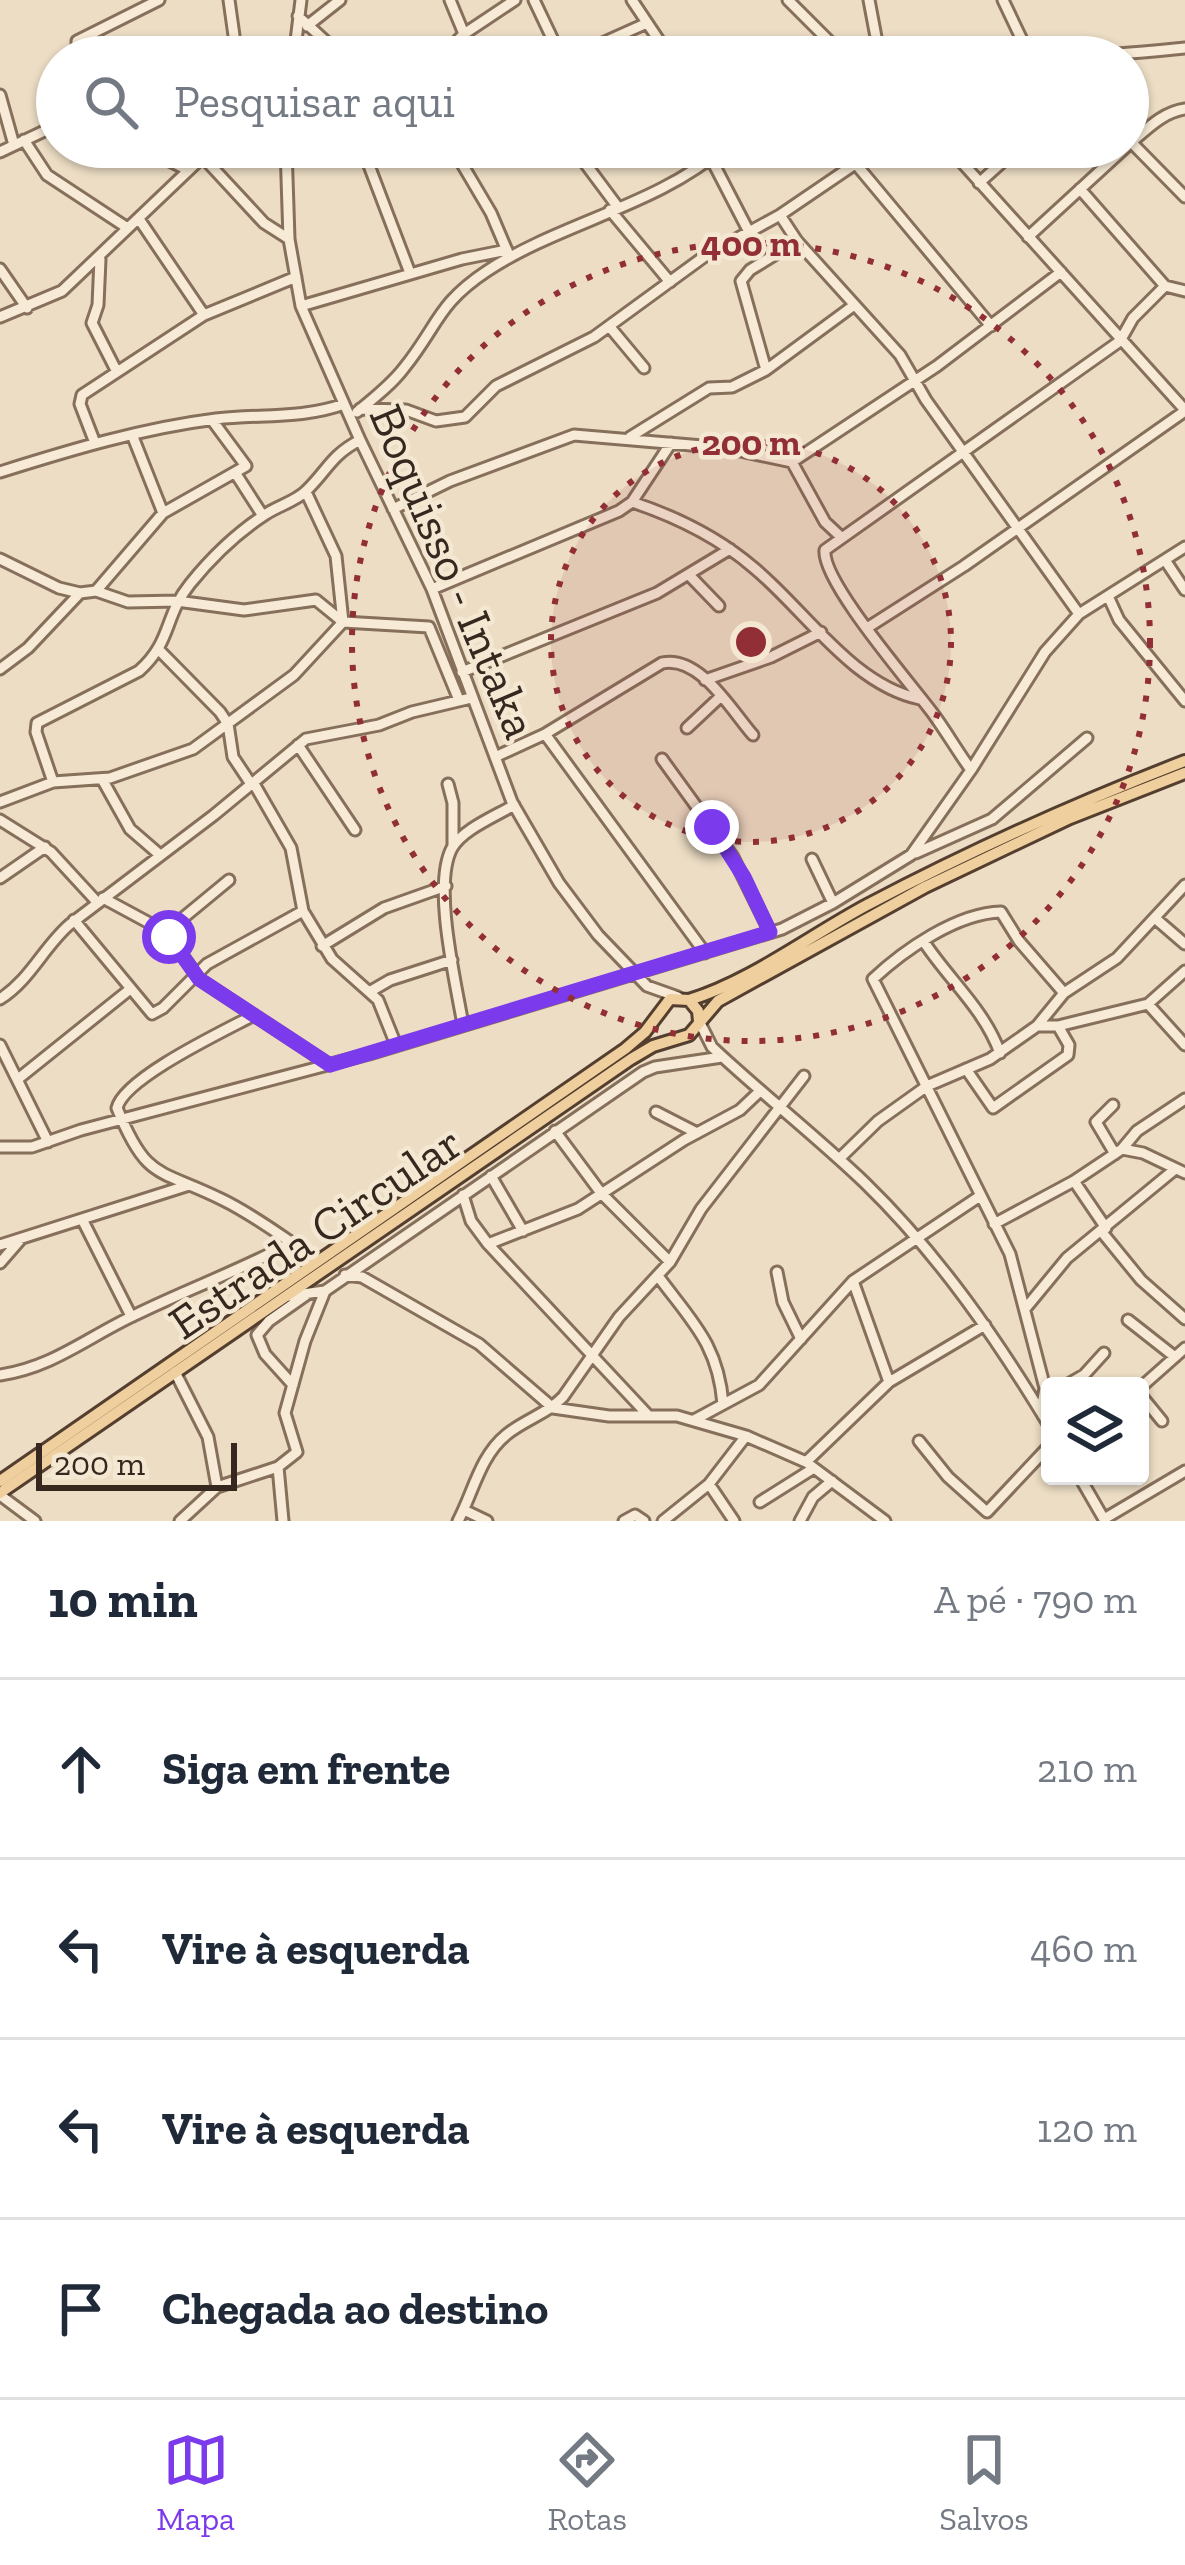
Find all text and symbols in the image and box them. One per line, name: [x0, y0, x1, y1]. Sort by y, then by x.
search box: [36, 36, 1149, 168]
icon: search: [78, 69, 144, 135]
text: Pesquisar aqui: [174, 75, 455, 129]
text: 400 m: [701, 222, 802, 265]
street label: Boquisso - Intaka: [358, 396, 549, 747]
text: 200 m: [701, 421, 801, 464]
centre of rings: [730, 621, 772, 663]
route end: [685, 800, 739, 854]
route start: [142, 910, 196, 964]
street label: Estrada Circular: [158, 1114, 472, 1351]
map controls: [1041, 1377, 1149, 1485]
button: layers: [1041, 1377, 1149, 1485]
scale bar: [36, 1437, 237, 1490]
text: 200 m: [54, 1444, 145, 1483]
text: 10 min: [48, 1569, 198, 1630]
text: A pé · 790 m: [934, 1576, 1137, 1623]
icon: ahead: [48, 1736, 114, 1802]
text: Siga em frente: [162, 1742, 450, 1796]
text: 210 m: [1037, 1745, 1137, 1792]
icon: left: [48, 1916, 114, 1982]
text: Vire à esquerda: [162, 1922, 470, 1976]
text: 460 m: [1030, 1925, 1137, 1972]
icon: left: [48, 2096, 114, 2162]
text: Vire à esquerda: [162, 2102, 470, 2156]
text: 120 m: [1037, 2105, 1137, 2152]
icon: arrive: [48, 2276, 114, 2342]
text: Chegada ao destino: [162, 2282, 548, 2336]
tab: Mapa: [156, 2427, 235, 2538]
tab: Rotas: [547, 2427, 627, 2538]
tab: Salvos: [939, 2427, 1029, 2538]

